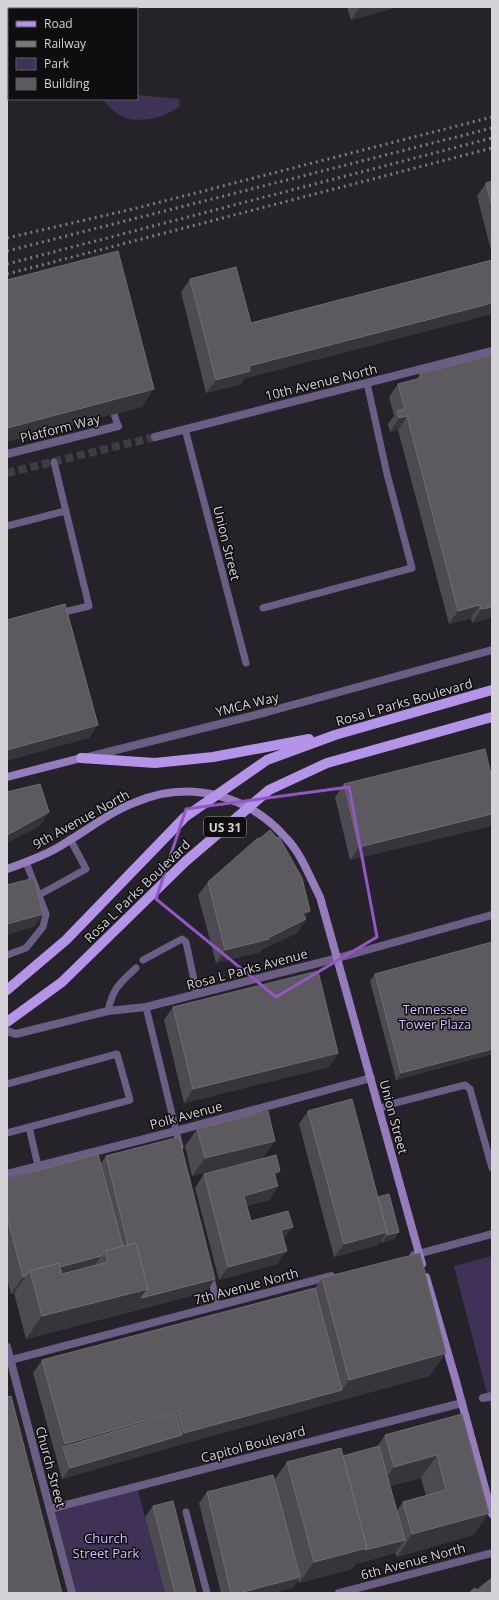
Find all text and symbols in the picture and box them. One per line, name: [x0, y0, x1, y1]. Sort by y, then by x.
legend: [8, 8, 138, 100]
text: Road: [44, 15, 73, 32]
text: Railway: [44, 35, 87, 52]
text: Park: [44, 55, 70, 72]
text: Building: [44, 75, 90, 92]
street label: 10th Avenue North: [263, 359, 379, 405]
street label: Platform Way: [18, 409, 102, 447]
street label: Union Street: [209, 504, 245, 583]
street label: Rosa L Parks Boulevard: [334, 674, 474, 730]
street label: YMCA Way: [214, 687, 281, 721]
street label: 9th Avenue North: [30, 785, 132, 853]
road number: US 31: [204, 817, 246, 837]
street label: Rosa L Parks Boulevard: [80, 835, 194, 947]
street label: Rosa L Parks Avenue: [184, 944, 310, 994]
park label: Tennessee Tower Plaza: [399, 1000, 471, 1033]
street label: Union Street: [375, 1078, 413, 1156]
street label: Polk Avenue: [148, 1097, 224, 1133]
street label: 7th Avenue North: [192, 1263, 300, 1309]
street label: Capitol Boulevard: [199, 1421, 307, 1467]
street label: Church Street: [32, 1424, 71, 1510]
park label: Church Street Park: [73, 1529, 140, 1562]
street label: 6th Avenue North: [359, 1538, 467, 1584]

